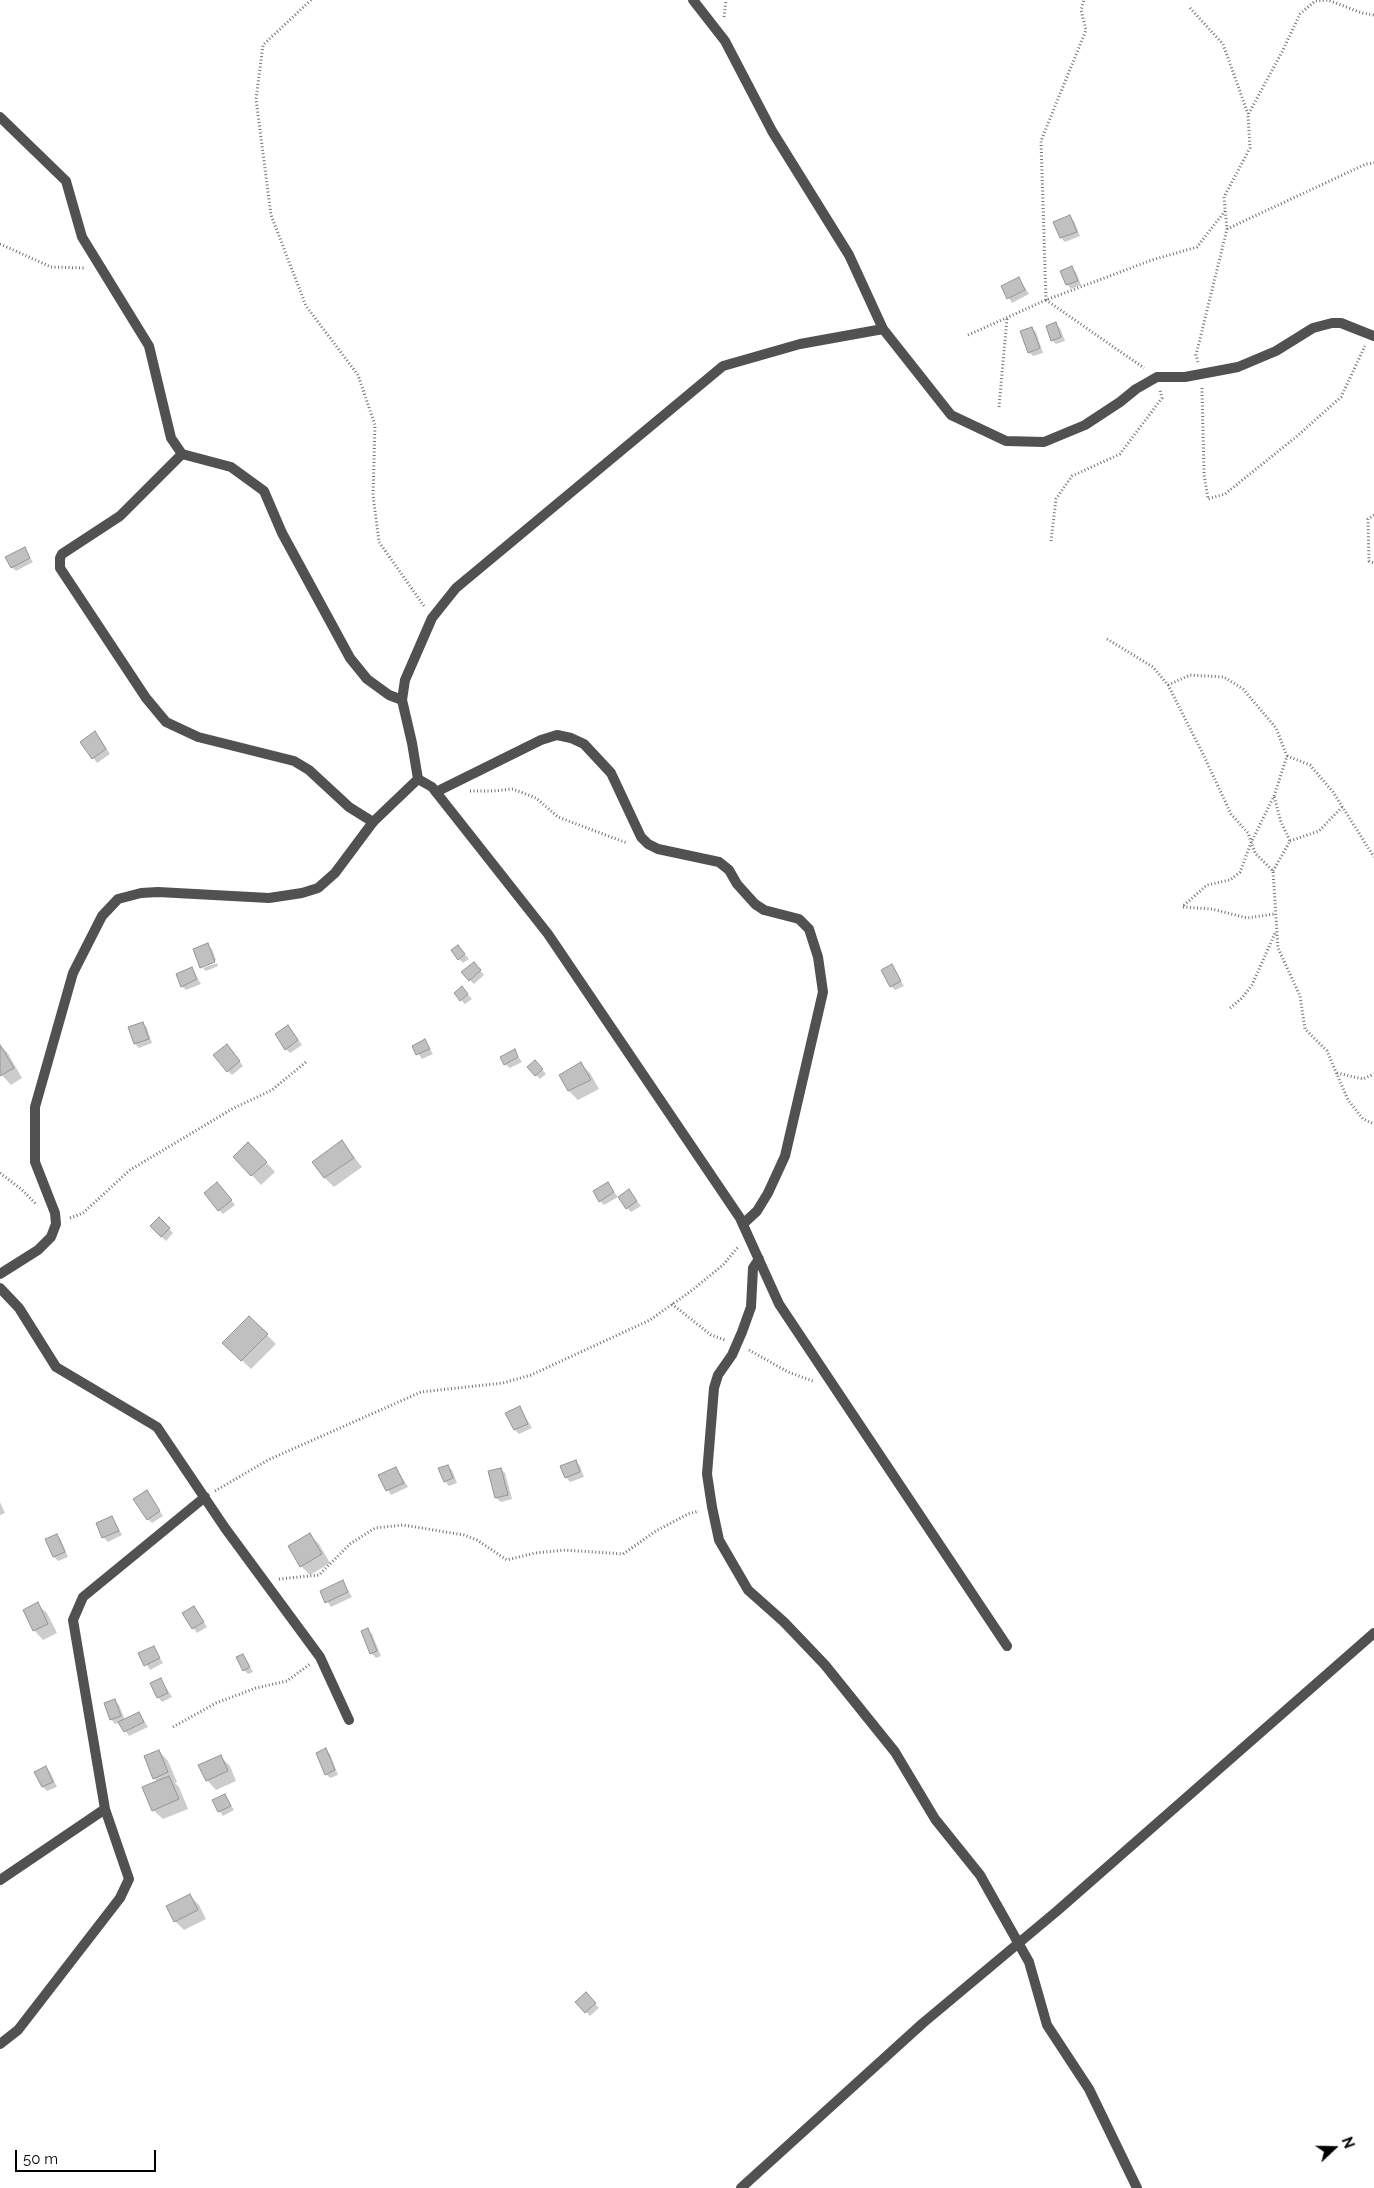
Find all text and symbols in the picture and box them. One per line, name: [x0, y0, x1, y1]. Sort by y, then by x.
north arrow: [1309, 2123, 1359, 2173]
text: N: [1339, 2135, 1357, 2150]
scale bar: [18, 2140, 159, 2172]
text: 50 m: [23, 2150, 58, 2168]

